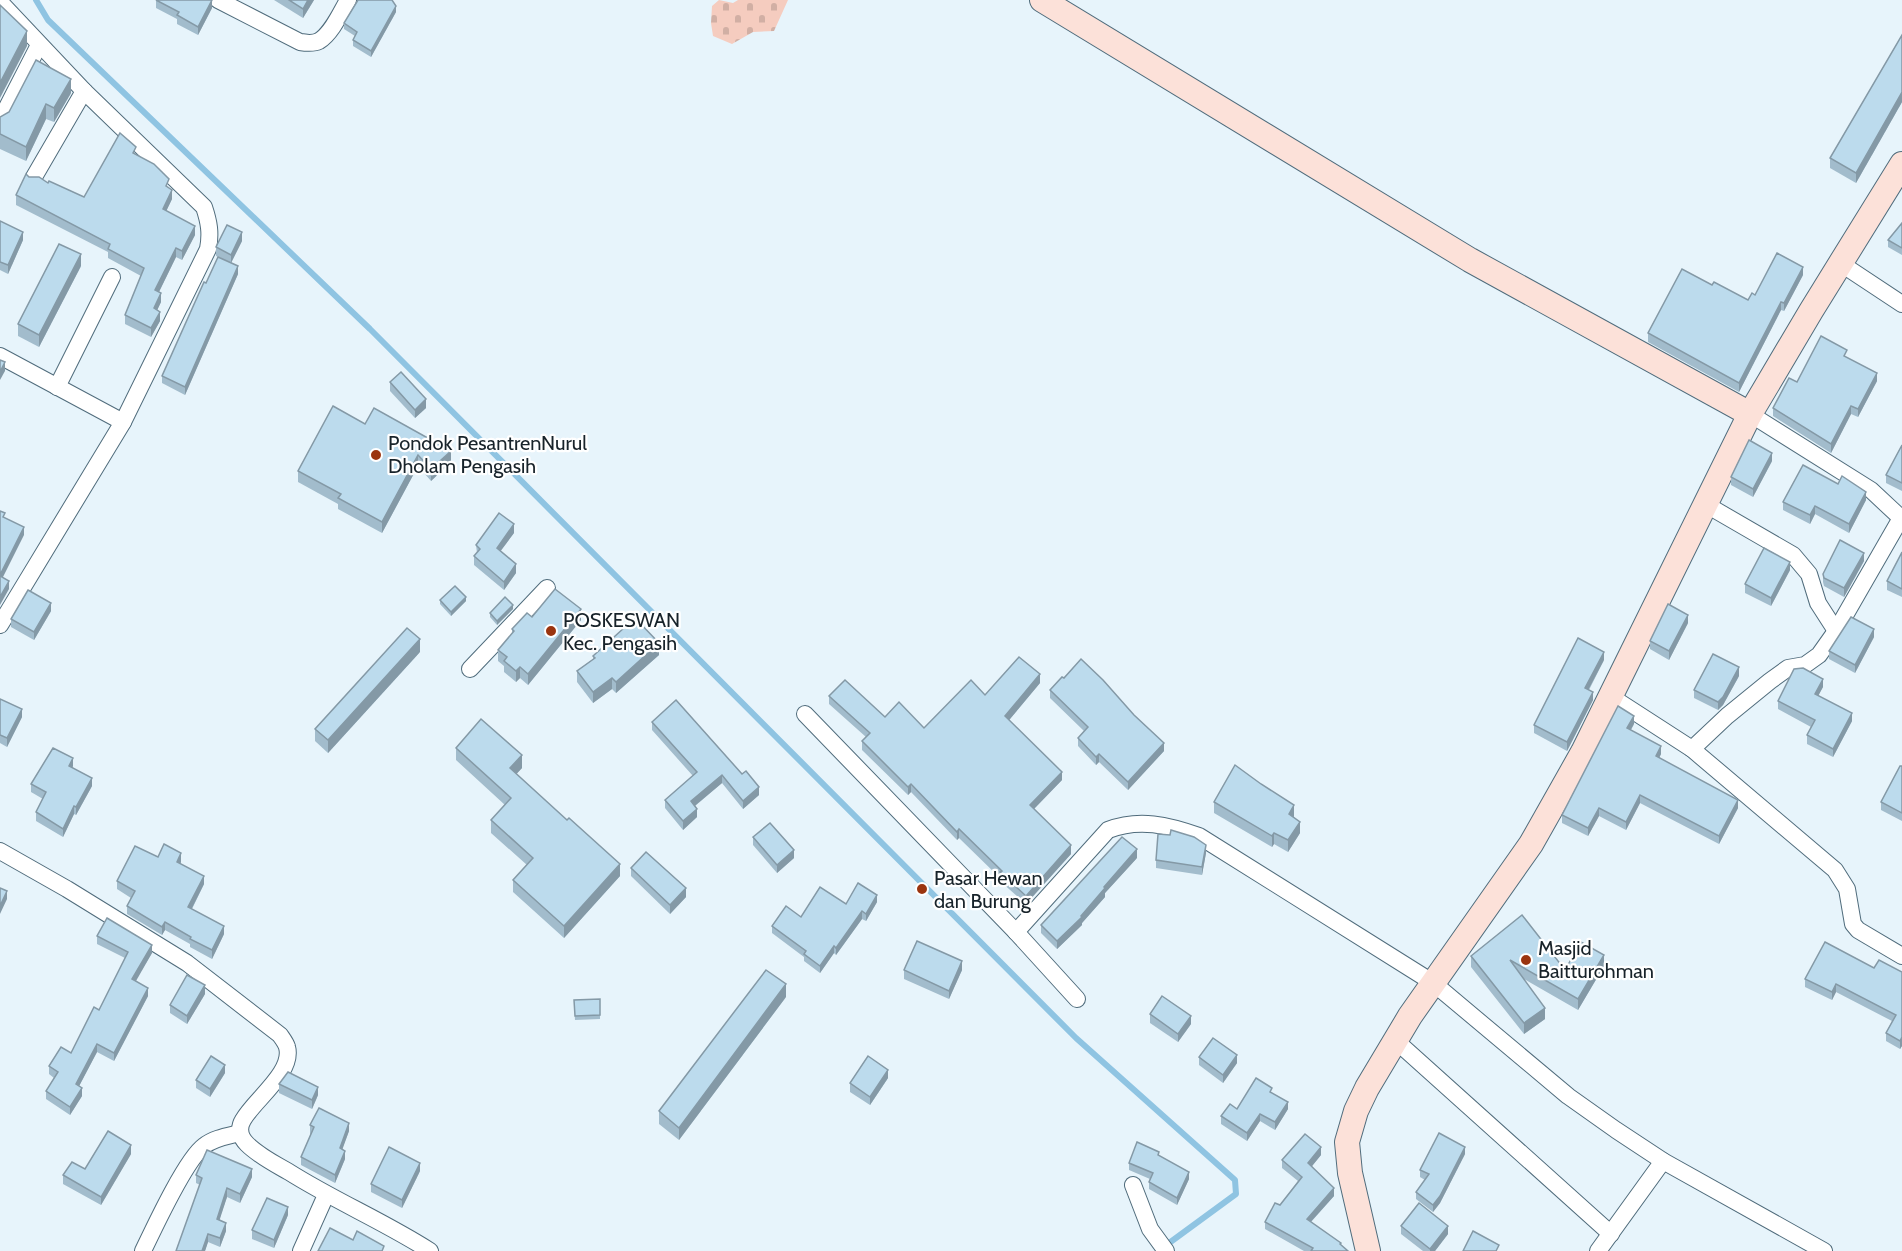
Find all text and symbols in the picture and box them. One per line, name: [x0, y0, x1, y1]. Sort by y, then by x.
place label: Pondok PesantrenNurul Dholam Pengasih: [388, 431, 587, 478]
marker: Pondok PesantrenNurul Dholam Pengasih: [369, 448, 383, 462]
place label: POSKESWAN Kec. Pengasih: [563, 608, 680, 655]
marker: POSKESWAN Kec. Pengasih: [544, 624, 558, 638]
place label: Pasar Hewan dan Burung: [934, 866, 1043, 913]
marker: Pasar Hewan dan Burung: [915, 882, 929, 896]
place label: Masjid Baitturohman: [1538, 936, 1654, 983]
marker: Masjid Baitturohman: [1519, 953, 1533, 967]

